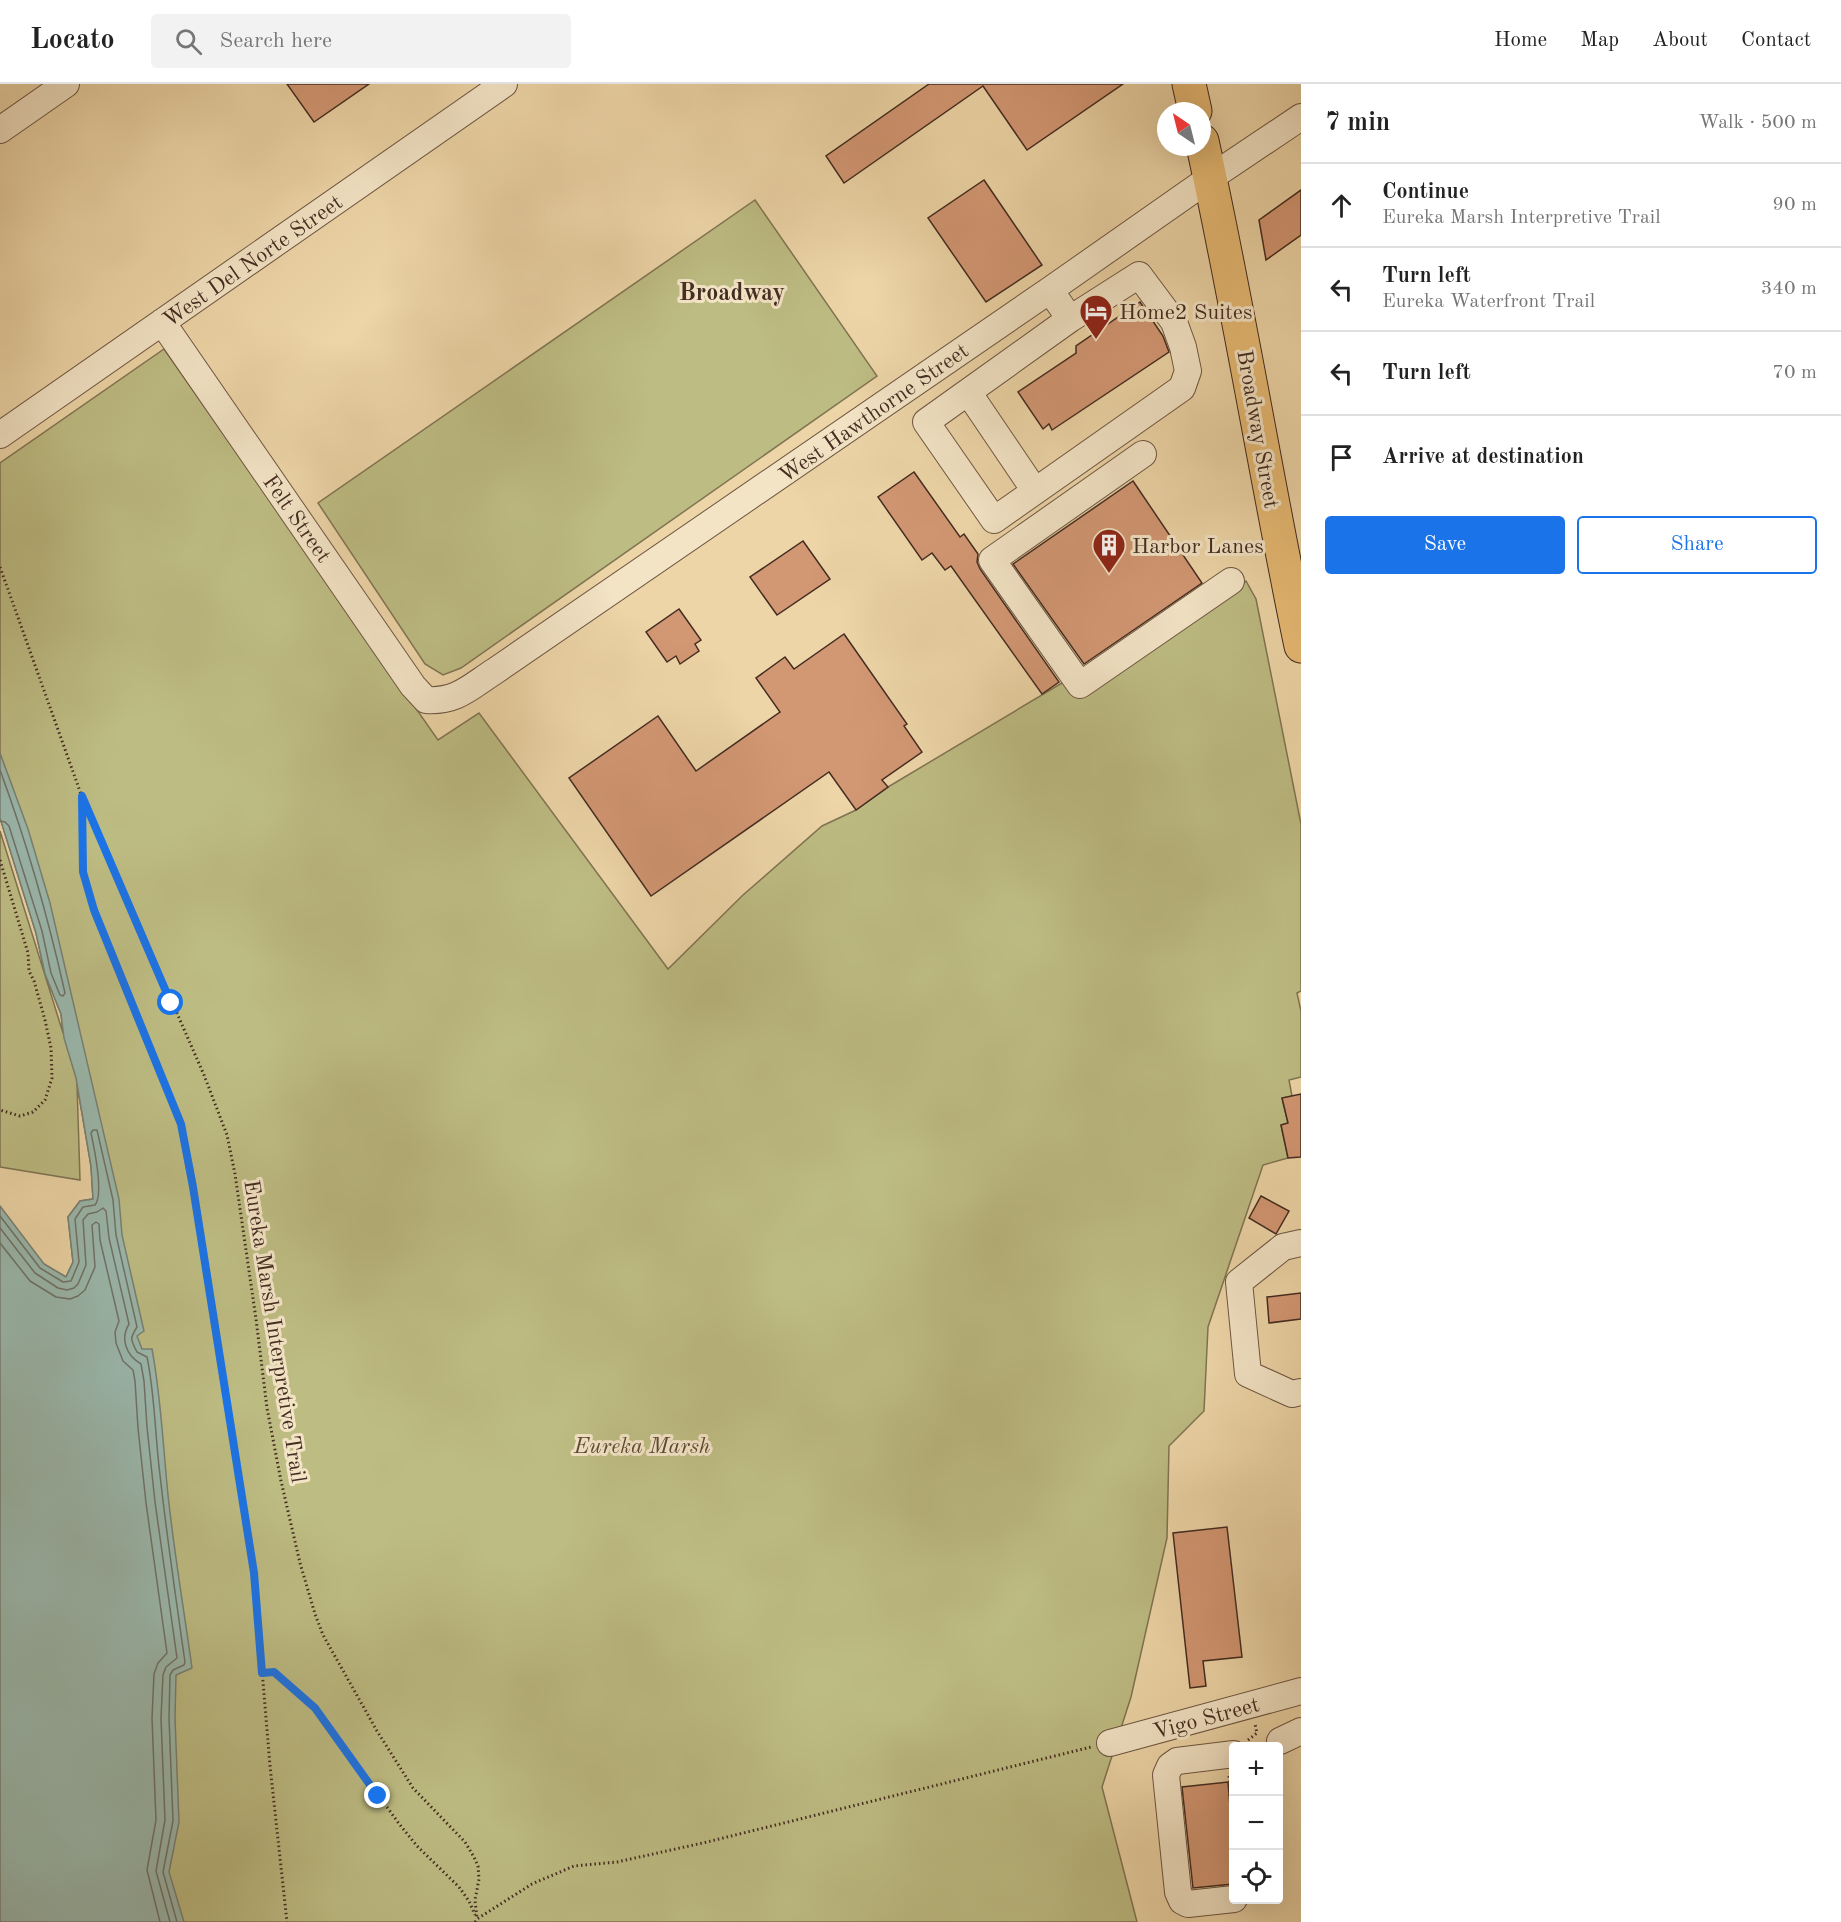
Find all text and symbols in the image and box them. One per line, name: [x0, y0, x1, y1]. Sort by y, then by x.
search box: [151, 14, 571, 68]
icon: search: [172, 25, 205, 58]
text: Locato: [30, 27, 115, 55]
text: Search here: [220, 30, 332, 52]
text: Home: [1494, 30, 1547, 51]
text: Map: [1580, 30, 1619, 51]
text: About: [1652, 30, 1708, 51]
text: Contact: [1741, 30, 1811, 51]
north arrow: [1157, 102, 1211, 156]
text: 7 min: [1325, 110, 1390, 136]
text: Walk · 500 m: [1698, 113, 1817, 133]
text: Continue: [1382, 181, 1469, 203]
icon: ahead: [1325, 189, 1358, 222]
street label: West Del Norte Street: [159, 191, 347, 332]
text: 90 m: [1772, 195, 1817, 215]
text: Eureka Marsh Interpretive Trail: [1382, 208, 1661, 228]
text: Turn left: [1382, 265, 1471, 287]
icon: left: [1325, 273, 1358, 306]
text: 340 m: [1761, 279, 1817, 299]
district label: Broadway: [679, 282, 785, 306]
text: Eureka Waterfront Trail: [1382, 292, 1595, 312]
hotel icon: Home2 Suites: [1078, 293, 1114, 340]
place label: Home2 Suites: [1119, 302, 1252, 324]
street label: West Hawthorne Street: [775, 340, 973, 487]
street label: Broadway Street: [1232, 348, 1282, 510]
icon: left: [1325, 357, 1358, 390]
text: Turn left: [1382, 362, 1471, 384]
text: 70 m: [1772, 363, 1817, 383]
icon: arrive: [1325, 441, 1358, 474]
text: Arrive at destination: [1382, 446, 1584, 468]
street label: Felt Street: [258, 471, 334, 567]
button: Save: [1325, 516, 1565, 574]
button: Share: [1577, 516, 1817, 574]
building icon: Harbor Lanes: [1091, 527, 1127, 574]
place label: Harbor Lanes: [1132, 536, 1264, 558]
route start: [157, 989, 183, 1015]
street label: Eureka Marsh Interpretive Trail: [239, 1178, 309, 1484]
park label: Eureka Marsh: [573, 1436, 710, 1458]
street label: Vigo Street: [1151, 1694, 1262, 1744]
map controls: [1229, 1742, 1283, 1904]
button: +: [1229, 1742, 1283, 1796]
route end: [364, 1782, 390, 1808]
button: −: [1229, 1796, 1283, 1850]
button: locate: [1229, 1850, 1283, 1904]

